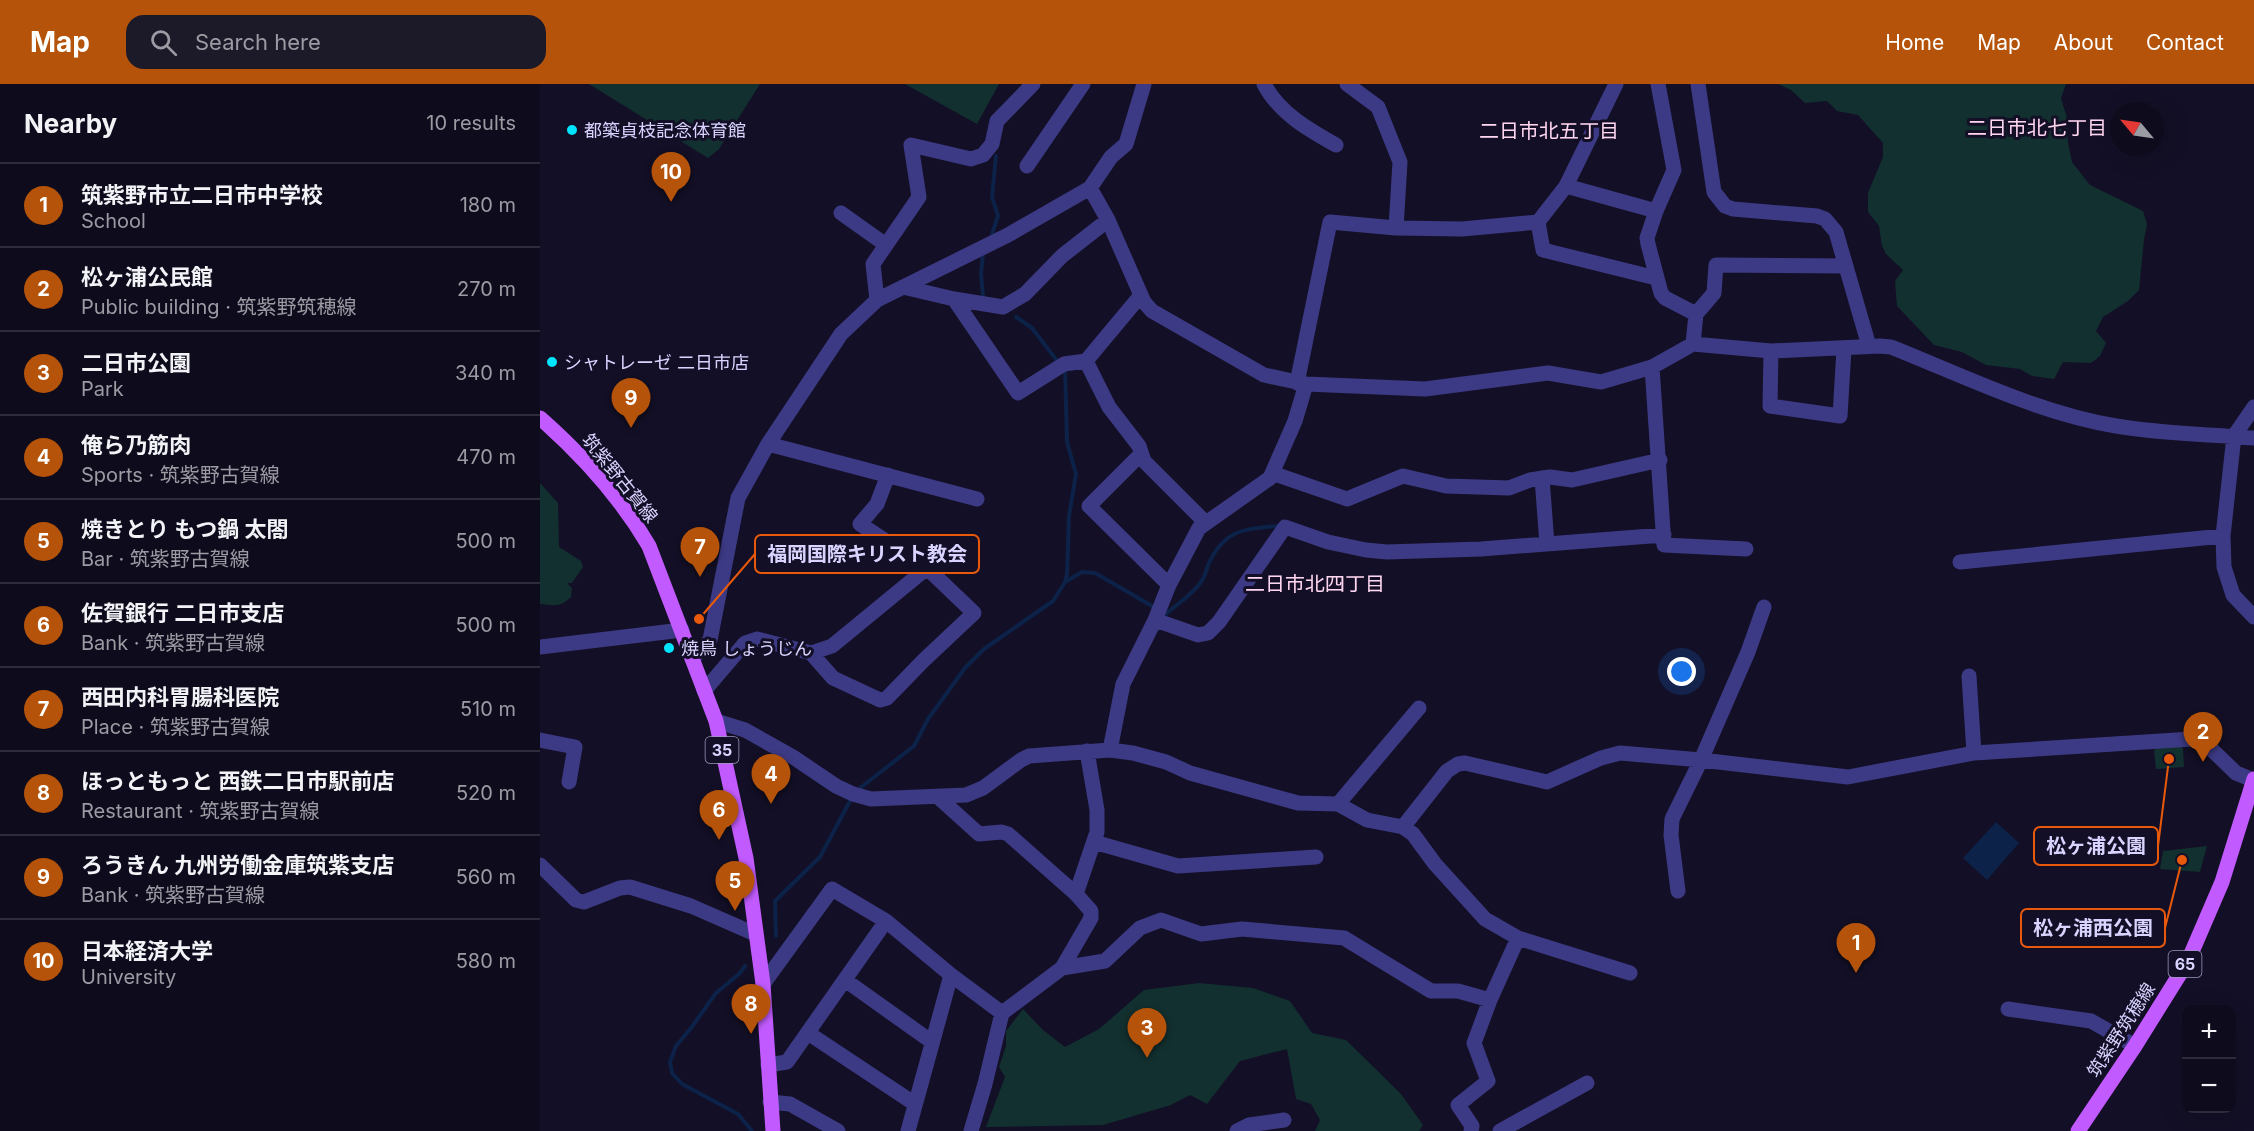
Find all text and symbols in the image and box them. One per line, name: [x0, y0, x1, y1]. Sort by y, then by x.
search box: [126, 15, 546, 69]
text: Map: [30, 25, 90, 59]
icon: search: [147, 26, 180, 59]
text: Search here: [195, 29, 321, 55]
text: Home: [1885, 30, 1944, 55]
text: Map: [1977, 30, 2021, 55]
text: About: [2054, 30, 2113, 55]
text: Contact: [2146, 30, 2224, 55]
north arrow: [2110, 102, 2164, 156]
text: Nearby: [24, 108, 117, 139]
text: 10 results: [426, 111, 516, 135]
district label: 二日市北七丁目: [1967, 116, 2107, 140]
district label: 二日市北五丁目: [1479, 119, 1619, 143]
place label: 都築貞枝記念体育館: [584, 120, 746, 141]
marker: 都築貞枝記念体育館: [565, 123, 579, 137]
pin: 10: [652, 152, 690, 202]
text: 筑紫野市立二日市中学校: [81, 182, 323, 208]
text: 1: [39, 193, 48, 217]
text: 180 m: [460, 193, 516, 217]
text: School: [81, 209, 146, 233]
text: 松ヶ浦公民館: [81, 264, 213, 290]
text: 2: [37, 277, 50, 301]
text: 270 m: [457, 277, 516, 301]
text: Public building · 筑紫野筑穂線: [81, 295, 357, 319]
text: 二日市公園: [81, 350, 191, 376]
place label: シャトレーゼ 二日市店: [564, 352, 749, 373]
marker: シャトレーゼ 二日市店: [545, 355, 559, 369]
text: 3: [37, 361, 50, 385]
text: 340 m: [455, 361, 516, 385]
text: Park: [81, 377, 124, 401]
pin: 9: [612, 378, 650, 428]
street label: 筑紫野古賀線: [578, 429, 662, 527]
text: 俺ら乃筋肉: [81, 432, 191, 458]
text: 4: [37, 445, 50, 469]
text: 470 m: [456, 445, 516, 469]
text: Sports · 筑紫野古賀線: [81, 463, 280, 487]
text: 焼きとり もつ鍋 太閤: [81, 516, 289, 542]
pin: 7: [680, 528, 720, 577]
text: 5: [37, 529, 50, 553]
text: 500 m: [455, 529, 516, 553]
callout: 福岡国際キリスト教会: [755, 535, 979, 573]
text: 福岡国際キリスト教会: [767, 542, 967, 566]
text: Bar · 筑紫野古賀線: [81, 547, 250, 571]
district label: 二日市北四丁目: [1245, 572, 1385, 596]
text: 佐賀銀行 二日市支店: [81, 600, 284, 626]
text: 6: [37, 613, 50, 637]
text: 500 m: [455, 613, 516, 637]
text: Bank · 筑紫野古賀線: [81, 631, 265, 655]
place label: 焼鳥 しょうじん: [681, 638, 812, 659]
marker: 焼鳥 しょうじん: [662, 641, 676, 655]
your location: [1667, 657, 1696, 686]
text: 西田内科胃腸科医院: [81, 684, 279, 710]
text: 7: [38, 697, 49, 721]
text: 510 m: [460, 697, 516, 721]
pin: 2: [2184, 712, 2222, 762]
text: Place · 筑紫野古賀線: [81, 715, 270, 739]
road number: 35: [706, 737, 738, 763]
pin: 4: [752, 754, 790, 804]
text: ほっともっと 西鉄二日市駅前店: [81, 768, 394, 794]
text: 8: [37, 781, 50, 805]
text: 520 m: [456, 781, 516, 805]
pin: 6: [700, 790, 738, 840]
text: Restaurant · 筑紫野古賀線: [81, 799, 320, 823]
callout: 松ヶ浦公園: [2034, 827, 2158, 865]
text: 松ヶ浦公園: [2046, 834, 2146, 858]
text: ろうきん 九州労働金庫筑紫支店: [81, 852, 394, 878]
pin: 5: [716, 862, 754, 911]
text: 9: [37, 865, 50, 889]
text: 560 m: [456, 865, 516, 889]
text: Bank · 筑紫野古賀線: [81, 883, 265, 907]
callout: 松ヶ浦西公園: [2021, 909, 2165, 947]
text: 松ヶ浦西公園: [2033, 916, 2153, 940]
pin: 1: [1836, 924, 1876, 973]
text: 日本経済大学: [81, 938, 213, 964]
text: 10: [32, 949, 55, 973]
text: 580 m: [456, 949, 516, 973]
road number: 65: [2168, 951, 2202, 977]
text: University: [81, 965, 176, 989]
street label: 筑紫野筑穂線: [2083, 979, 2159, 1081]
pin: 8: [732, 984, 770, 1034]
map controls: [2182, 1005, 2236, 1113]
button: +: [2182, 1005, 2236, 1059]
pin: 3: [1128, 1008, 1166, 1058]
button: −: [2182, 1059, 2236, 1113]

